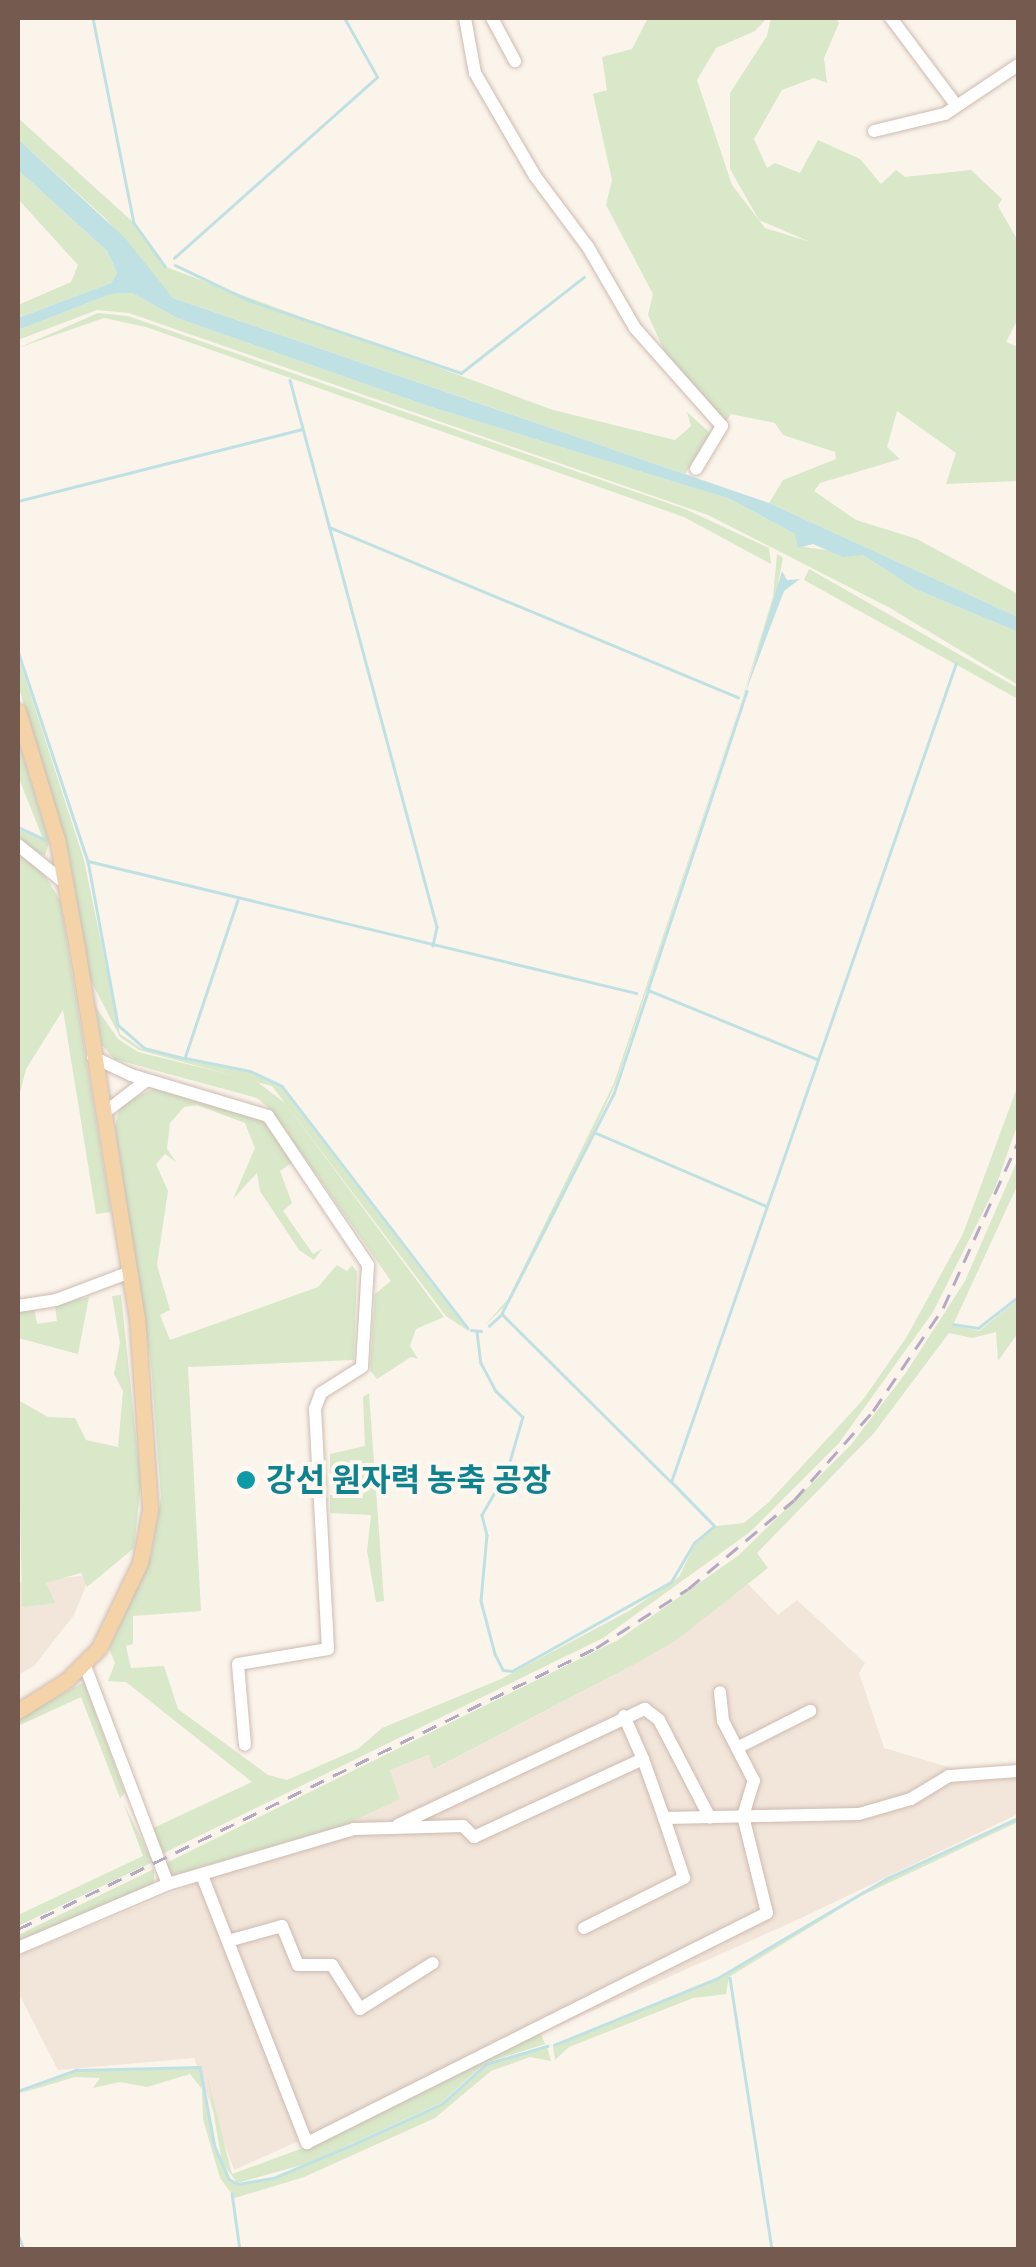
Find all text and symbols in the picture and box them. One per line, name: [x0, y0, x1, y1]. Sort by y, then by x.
place label: 강선 원자력 농축 공장: [266, 1461, 551, 1499]
marker: 강선 원자력 농축 공장: [235, 1469, 257, 1491]

